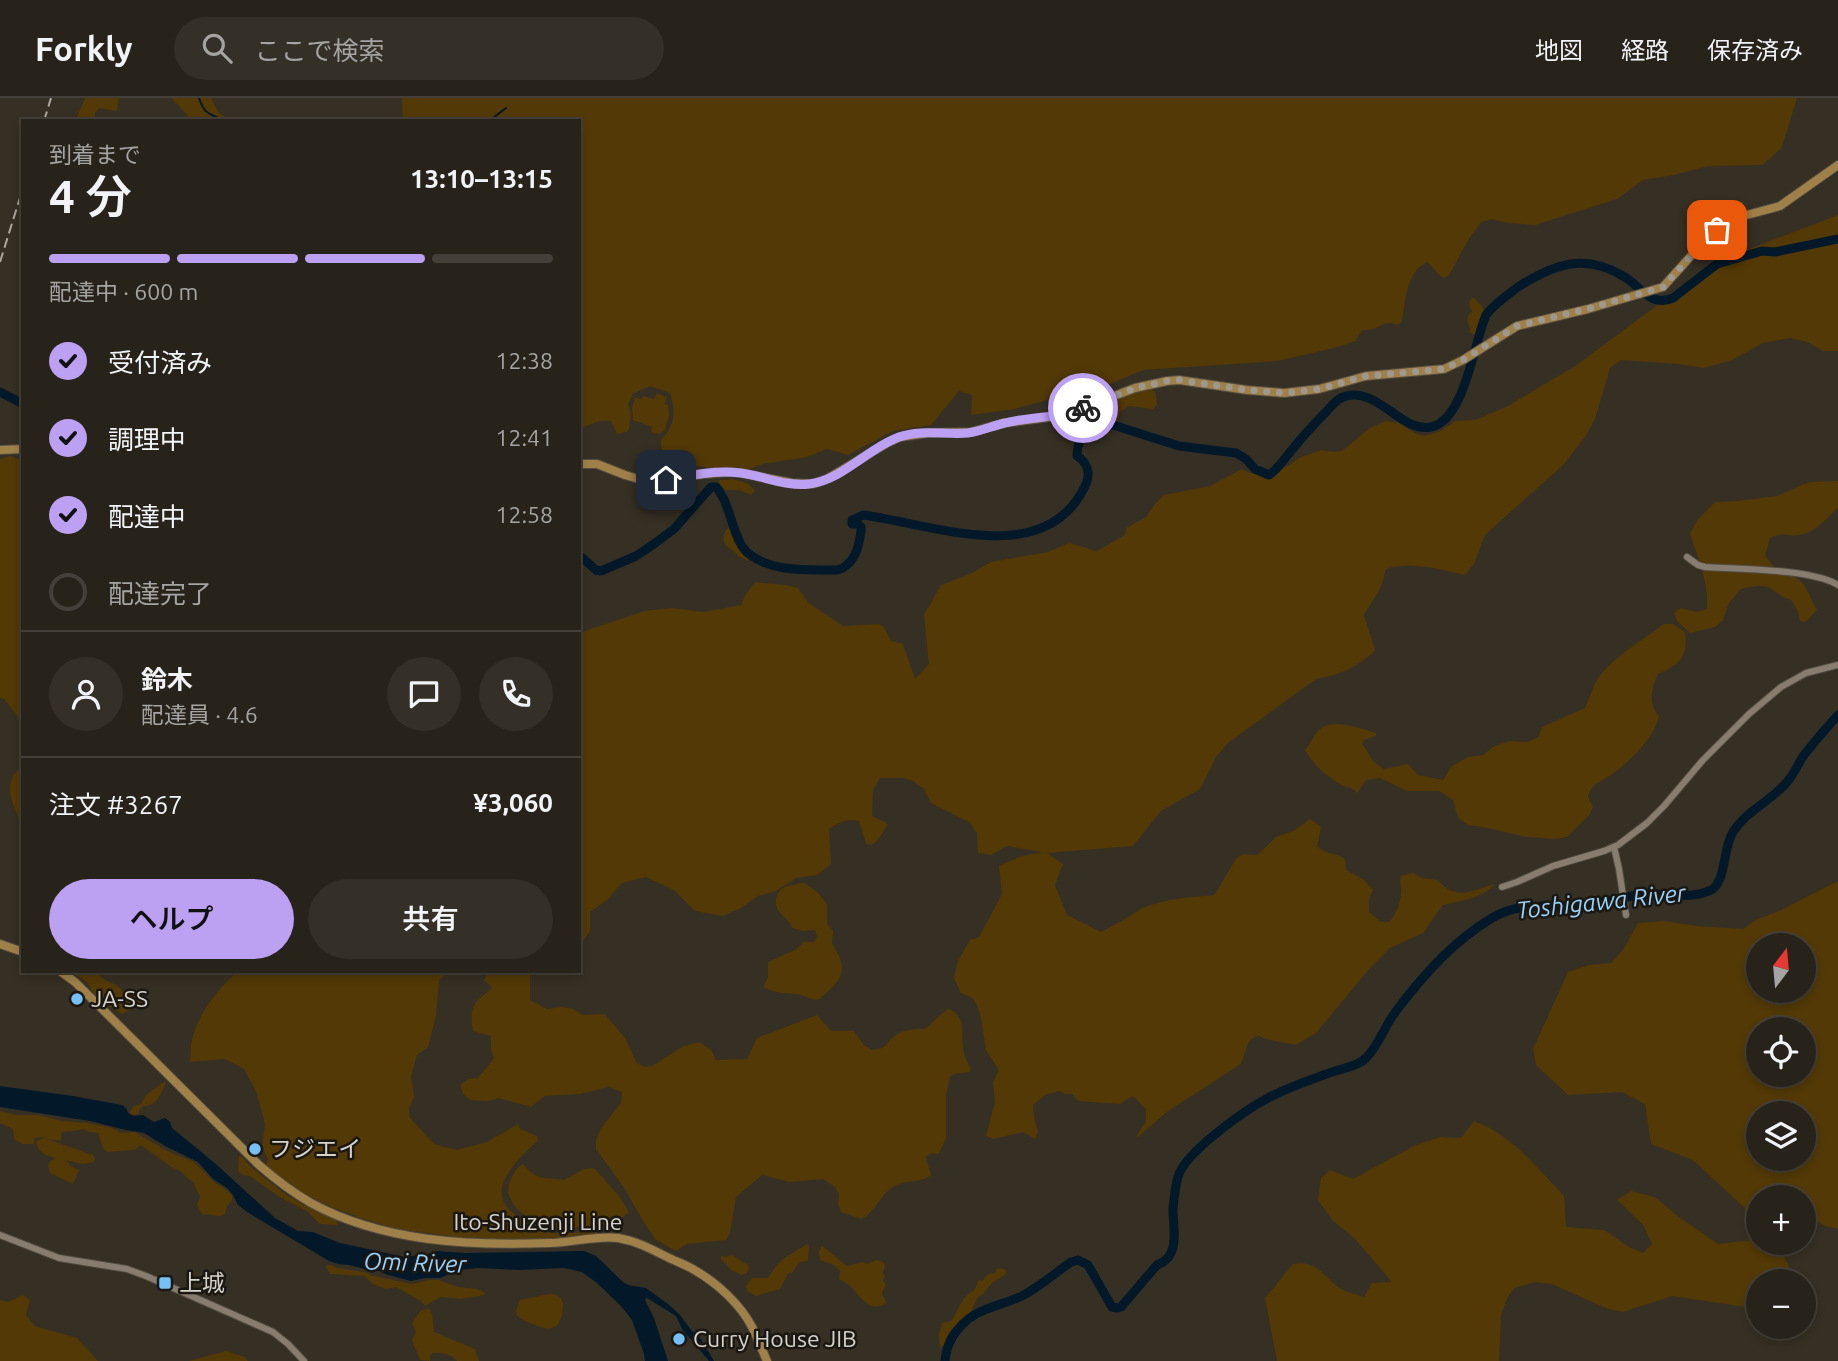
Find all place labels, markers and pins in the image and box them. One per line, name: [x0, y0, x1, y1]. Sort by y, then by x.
pin: [1687, 200, 1747, 260]
pin: [636, 450, 696, 510]
place label: JA-SS: [91, 986, 148, 1011]
marker: JA-SS: [69, 991, 85, 1007]
place label: フジエイ: [269, 1136, 361, 1161]
marker: フジエイ: [247, 1141, 263, 1157]
place label: 上城: [179, 1270, 225, 1295]
marker: 上城: [157, 1275, 173, 1291]
place label: Curry House JIB: [693, 1326, 857, 1351]
marker: Curry House JIB: [671, 1331, 687, 1347]

